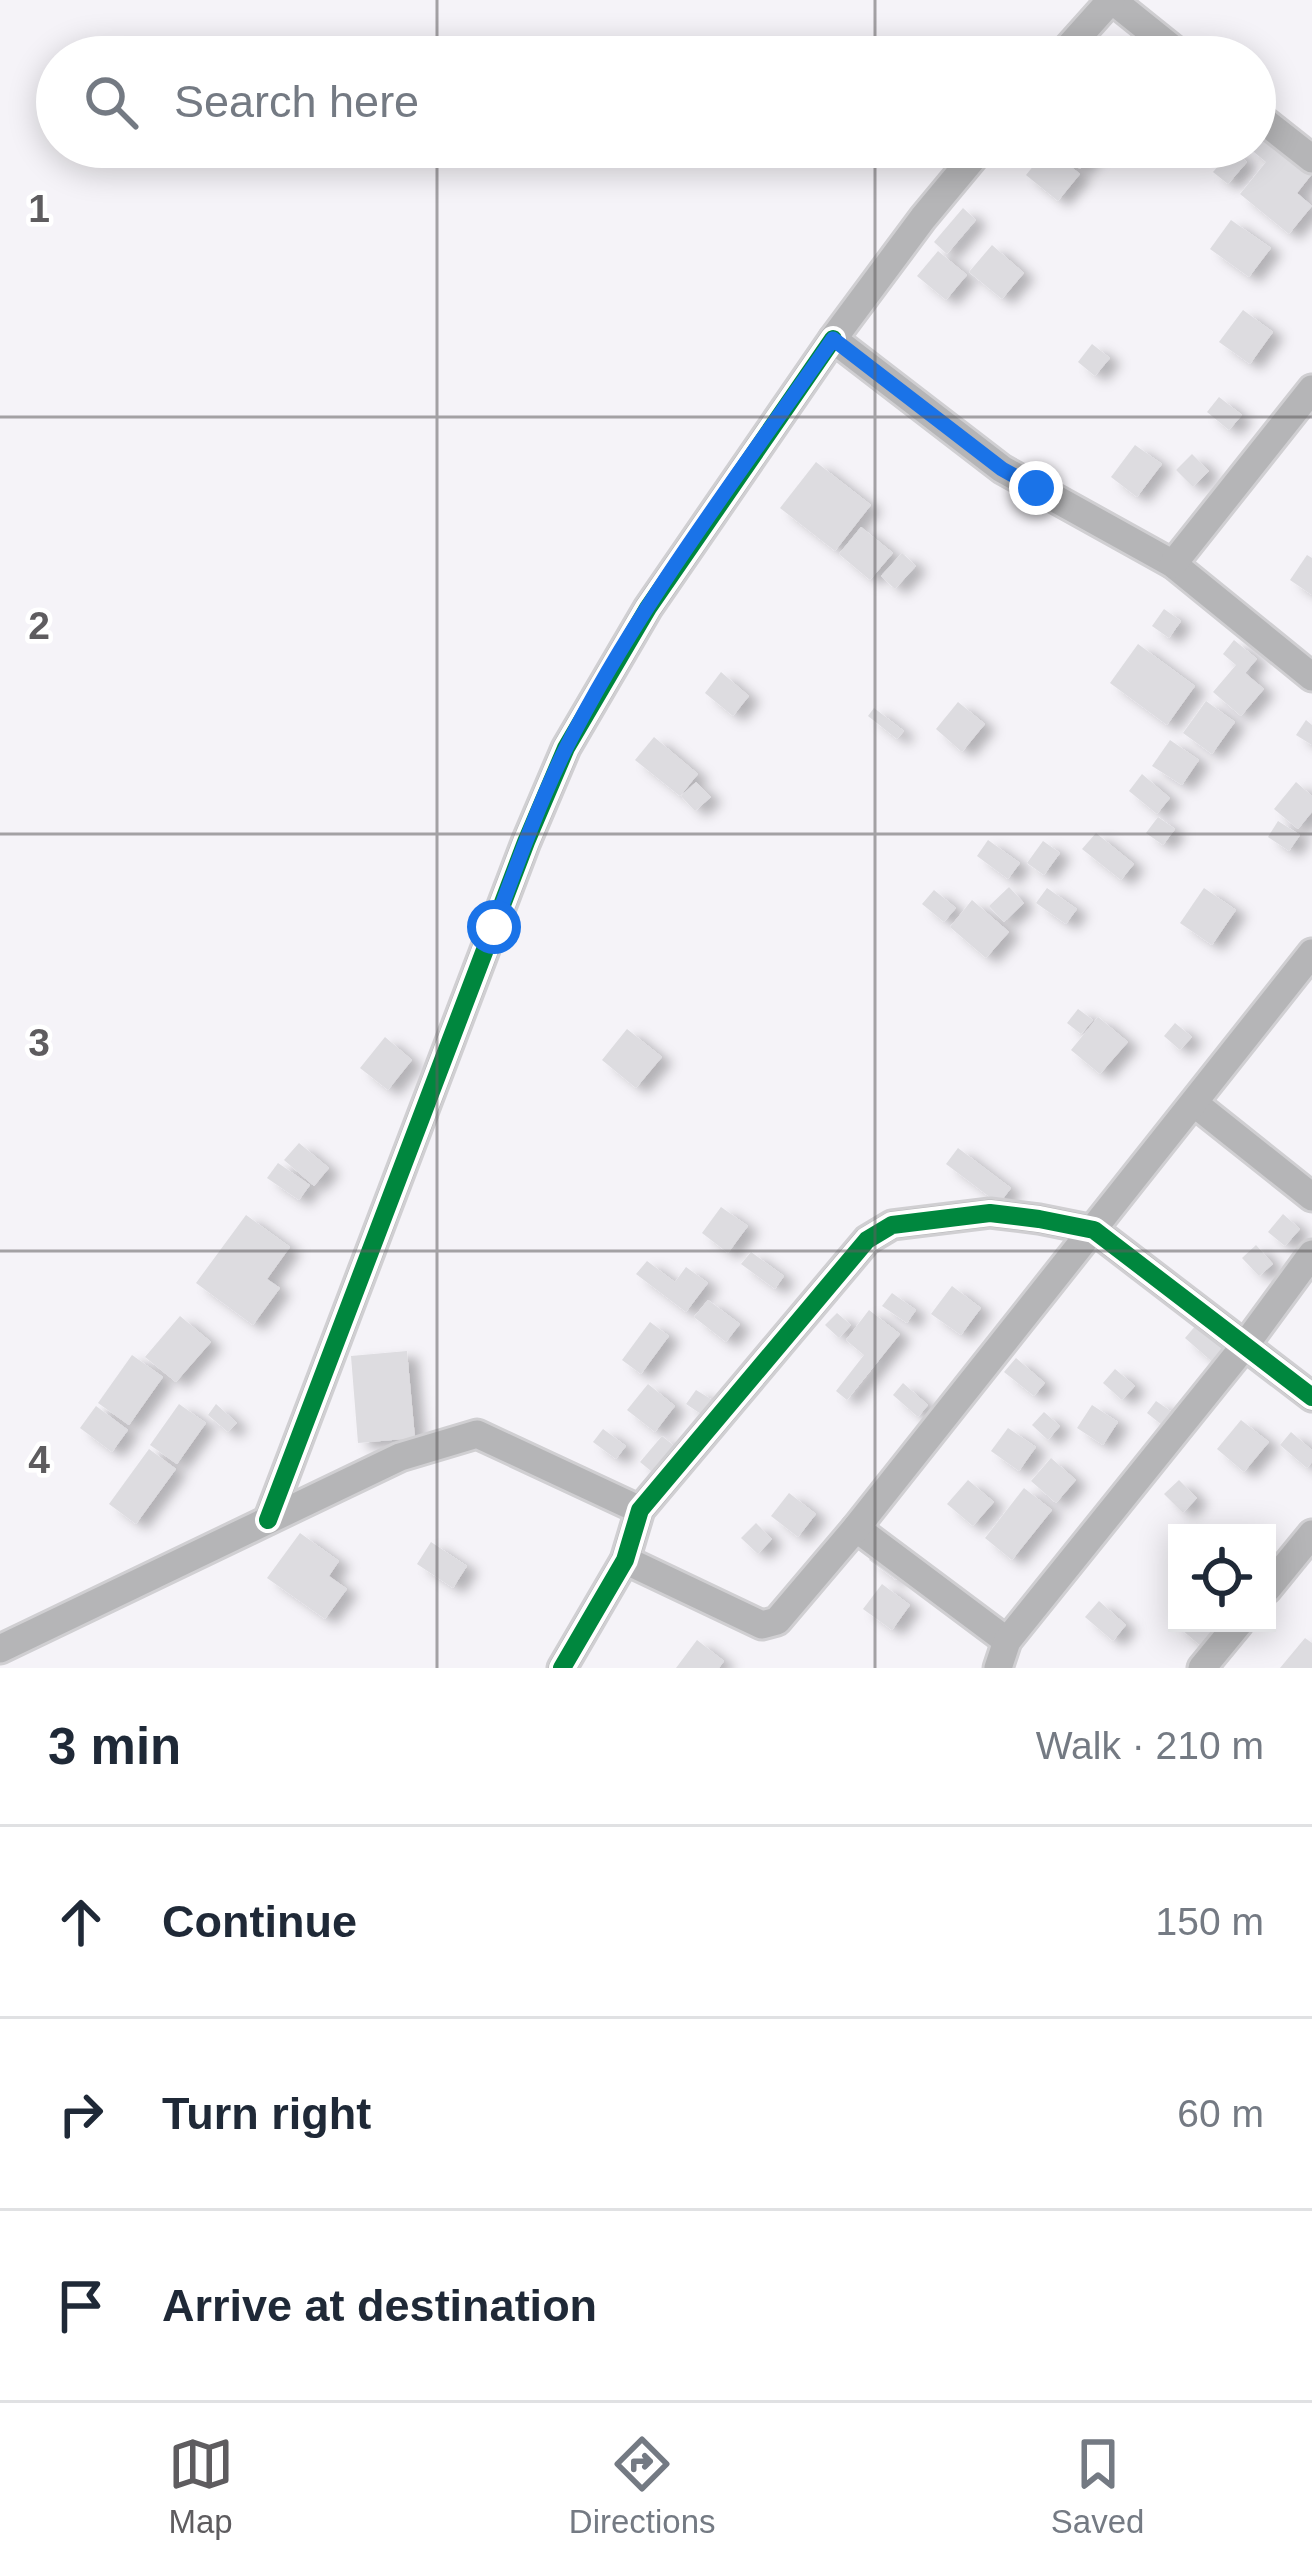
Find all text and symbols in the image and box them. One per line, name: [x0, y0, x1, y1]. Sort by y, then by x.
search box: [36, 36, 1276, 168]
icon: search: [78, 69, 144, 135]
text: Search here: [174, 76, 419, 127]
text: 1: [28, 187, 50, 230]
route end: [1009, 461, 1063, 515]
text: 2: [28, 604, 50, 647]
route start: [467, 900, 521, 954]
text: 3: [28, 1021, 50, 1064]
text: 4: [28, 1438, 50, 1481]
map controls: [1168, 1524, 1276, 1632]
button: locate: [1168, 1524, 1276, 1632]
text: 3 min: [48, 1718, 181, 1775]
text: Walk · 210 m: [1036, 1724, 1264, 1767]
icon: ahead: [48, 1889, 114, 1955]
text: Continue: [162, 1896, 357, 1947]
text: 150 m: [1156, 1900, 1264, 1943]
icon: right: [48, 2081, 114, 2147]
text: Turn right: [162, 2088, 371, 2139]
text: 60 m: [1177, 2092, 1264, 2135]
icon: arrive: [48, 2273, 114, 2339]
text: Arrive at destination: [162, 2280, 597, 2331]
tab: Map: [168, 2431, 234, 2541]
tab: Directions: [569, 2431, 716, 2541]
tab: Saved: [1051, 2431, 1144, 2541]

